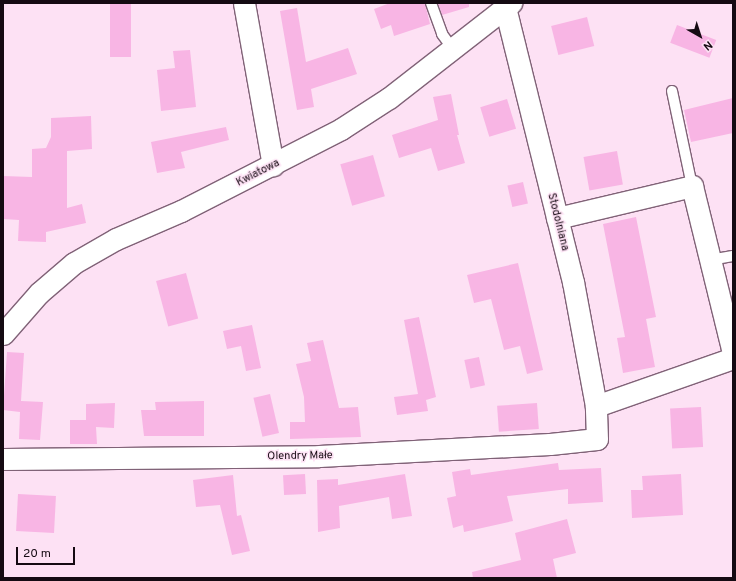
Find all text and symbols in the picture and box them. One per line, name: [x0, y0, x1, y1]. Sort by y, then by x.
north arrow: [680, 16, 720, 56]
text: N: [700, 37, 715, 53]
street label: Kwiatowa: [234, 157, 282, 189]
street label: Stodolniana: [544, 192, 572, 252]
street label: Olendry Małe: [267, 449, 333, 463]
scale bar: [18, 539, 77, 565]
text: 20 m: [23, 546, 51, 562]

